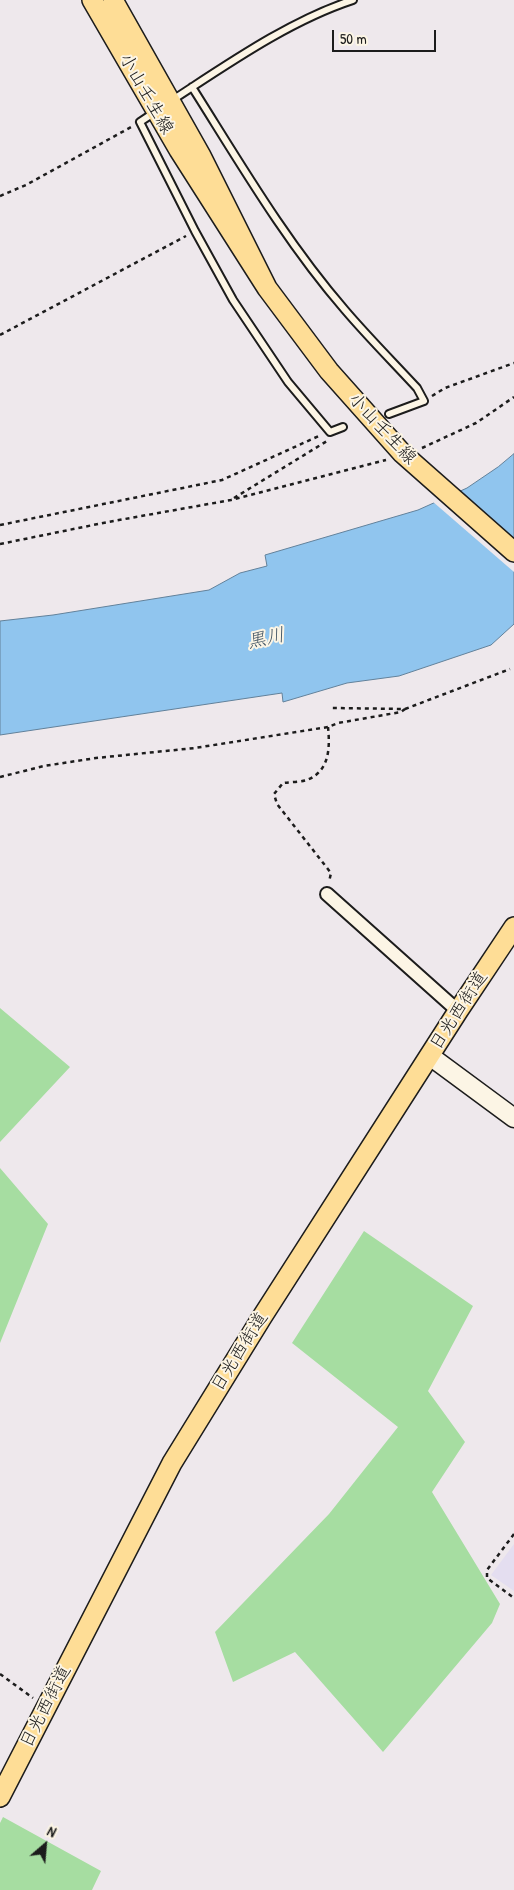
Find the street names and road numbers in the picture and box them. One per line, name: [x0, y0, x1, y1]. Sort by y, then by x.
street label: 小山壬生線: [114, 50, 178, 138]
street label: 小山壬生線: [343, 389, 421, 469]
street label: 日光西街道: [425, 967, 493, 1055]
street label: 日光西街道: [207, 1308, 273, 1396]
street label: 日光西街道: [16, 1662, 76, 1752]

